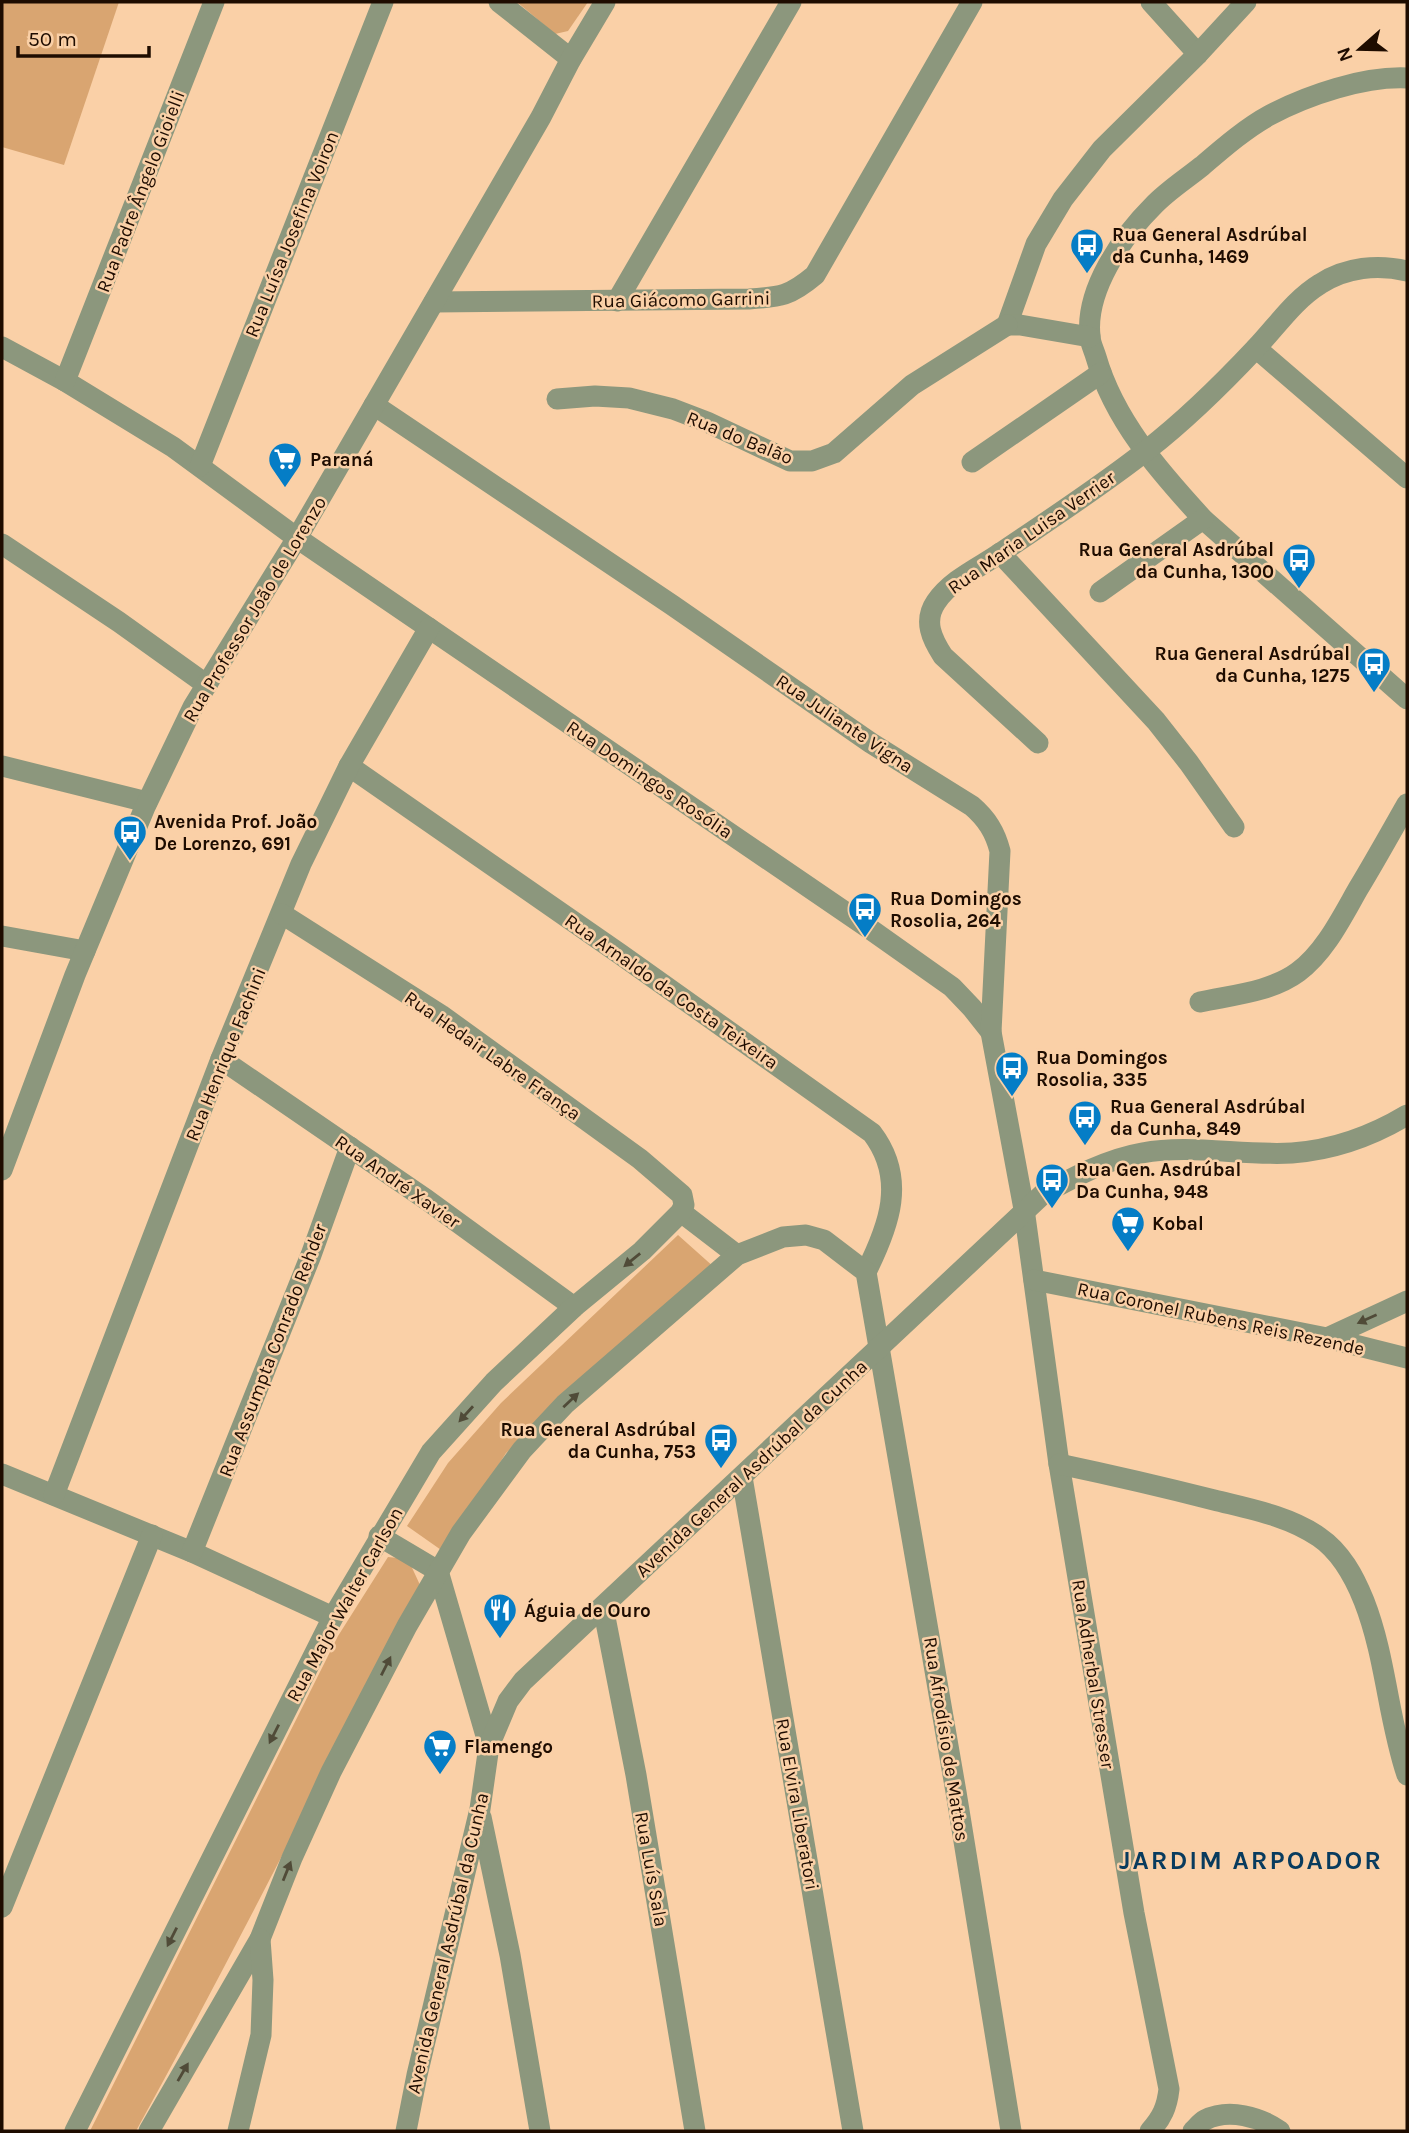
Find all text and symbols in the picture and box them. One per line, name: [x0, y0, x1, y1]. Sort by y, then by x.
scale bar: [18, 14, 149, 58]
north arrow: [1325, 14, 1395, 84]
text: 50 m: [28, 27, 77, 51]
text: N: [1332, 44, 1358, 65]
street label: Rua Padre Ângelo Gioielli: [92, 87, 190, 295]
street label: Rua Luísa Josefina Voiron: [240, 128, 343, 341]
place label: Rua General Asdrúbal da Cunha, 1469: [1112, 224, 1308, 268]
bus stop icon: Rua General Asdrúbal da Cunha, 1469: [1068, 226, 1106, 275]
street label: Rua Giácomo Garrini: [592, 287, 770, 313]
street label: Rua do Balão: [683, 407, 796, 469]
supermarket icon: Paraná: [266, 440, 304, 489]
place label: Paraná: [310, 449, 374, 471]
street label: Rua Maria Luisa Verrier: [944, 467, 1120, 599]
street label: Rua Professor João de Lorenzo: [179, 493, 331, 726]
place label: Rua General Asdrúbal da Cunha, 1300: [1078, 539, 1274, 583]
bus stop icon: Rua General Asdrúbal da Cunha, 1300: [1280, 541, 1318, 590]
place label: Rua General Asdrúbal da Cunha, 1275: [1154, 643, 1350, 687]
bus stop icon: Rua General Asdrúbal da Cunha, 1275: [1355, 645, 1393, 694]
street label: Rua Juliante Vigna: [772, 670, 917, 778]
street label: Rua Domingos Rosólia: [562, 716, 737, 844]
place label: Avenida Prof. João De Lorenzo, 691: [154, 811, 317, 855]
bus stop icon: Avenida Prof. João De Lorenzo, 691: [111, 813, 149, 862]
place label: Rua Domingos Rosolia, 264: [890, 888, 1022, 932]
bus stop icon: Rua Domingos Rosolia, 264: [846, 890, 884, 939]
street label: Rua Arnaldo da Costa Teixeira: [560, 909, 782, 1074]
street label: Rua Henrique Fachini: [181, 964, 271, 1144]
street label: Rua Hedair Labre França: [400, 987, 585, 1125]
place label: Rua Domingos Rosolia, 335: [1036, 1047, 1168, 1091]
bus stop icon: Rua Domingos Rosolia, 335: [993, 1049, 1031, 1098]
place label: Rua General Asdrúbal da Cunha, 849: [1110, 1096, 1306, 1140]
bus stop icon: Rua General Asdrúbal da Cunha, 849: [1066, 1098, 1104, 1147]
street label: Rua André Xavier: [331, 1131, 464, 1233]
place label: Rua Gen. Asdrúbal Da Cunha, 948: [1076, 1159, 1241, 1203]
bus stop icon: Rua Gen. Asdrúbal Da Cunha, 948: [1033, 1161, 1071, 1210]
supermarket icon: Kobal: [1109, 1204, 1147, 1253]
place label: Kobal: [1152, 1213, 1204, 1235]
street label: Rua Assumpta Conrado Rehder: [214, 1221, 331, 1480]
one-way arrow: [624, 1252, 642, 1267]
street label: Rua Coronel Rubens Reis Rezende: [1075, 1278, 1366, 1360]
one-way arrow: [1357, 1313, 1377, 1325]
street label: Avenida General Asdrúbal da Cunha: [631, 1356, 872, 1582]
one-way arrow: [562, 1392, 580, 1408]
one-way arrow: [458, 1405, 474, 1422]
place label: Rua General Asdrúbal da Cunha, 753: [500, 1419, 696, 1463]
bus stop icon: Rua General Asdrúbal da Cunha, 753: [702, 1421, 740, 1470]
street label: Rua Major Walter Carlson: [282, 1503, 408, 1706]
street label: Rua Adherbal Stresser: [1067, 1578, 1119, 1771]
restaurant icon: Águia de Ouro: [481, 1591, 519, 1640]
place label: Águia de Ouro: [524, 1597, 651, 1622]
street label: Rua Afrodísio de Mattos: [919, 1635, 973, 1843]
one-way arrow: [381, 1656, 392, 1676]
street label: Rua Elvira Liberatori: [771, 1717, 823, 1892]
one-way arrow: [269, 1724, 280, 1744]
supermarket icon: Flamengo: [421, 1727, 459, 1776]
place label: Flamengo: [464, 1736, 553, 1758]
street label: Avenida General Asdrúbal da Cunha: [403, 1791, 493, 2096]
street label: Rua Luís Sala: [630, 1810, 672, 1928]
district label: JARDIM ARPOADOR: [1119, 1845, 1383, 1876]
one-way arrow: [282, 1860, 293, 1881]
one-way arrow: [166, 1927, 177, 1947]
one-way arrow: [177, 2063, 189, 2082]

